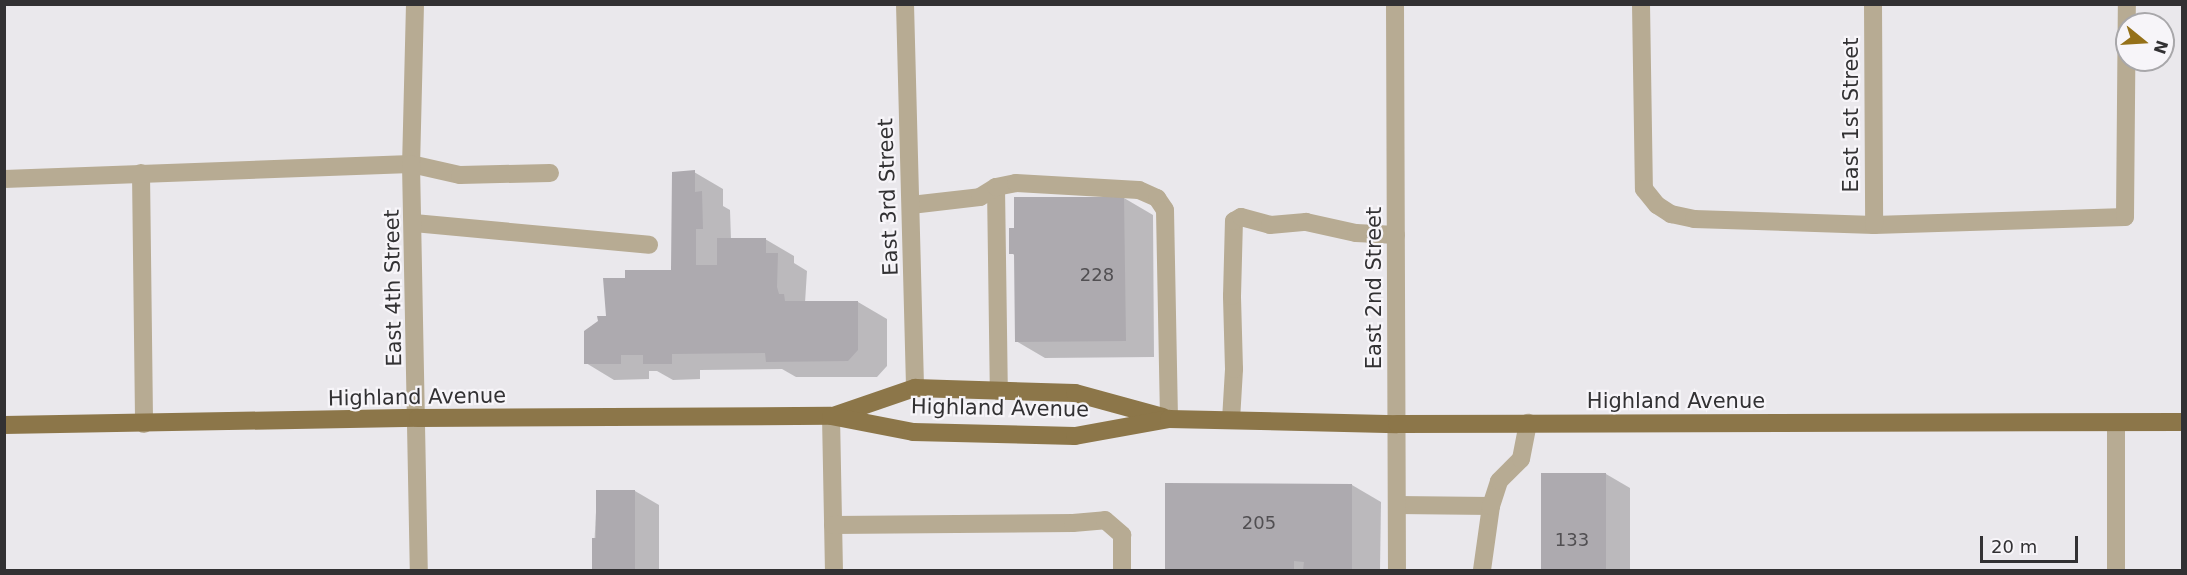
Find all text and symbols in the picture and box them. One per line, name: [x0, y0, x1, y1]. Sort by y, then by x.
north arrow: [2115, 12, 2175, 72]
street label: East 1st Street: [1838, 37, 1864, 193]
text: N: [2150, 38, 2172, 56]
street label: East 3rd Street: [873, 118, 903, 276]
street label: East 2nd Street: [1361, 207, 1387, 369]
street label: East 4th Street: [379, 209, 407, 367]
house number: 228: [1080, 264, 1114, 286]
street label: Highland Avenue: [328, 383, 506, 411]
street label: Highland Avenue: [1587, 388, 1765, 414]
street label: Highland Avenue: [911, 394, 1089, 422]
house number: 205: [1242, 512, 1276, 534]
scale bar: [1983, 524, 2080, 562]
house number: 133: [1555, 529, 1589, 551]
text: 20 m: [1991, 536, 2037, 557]

